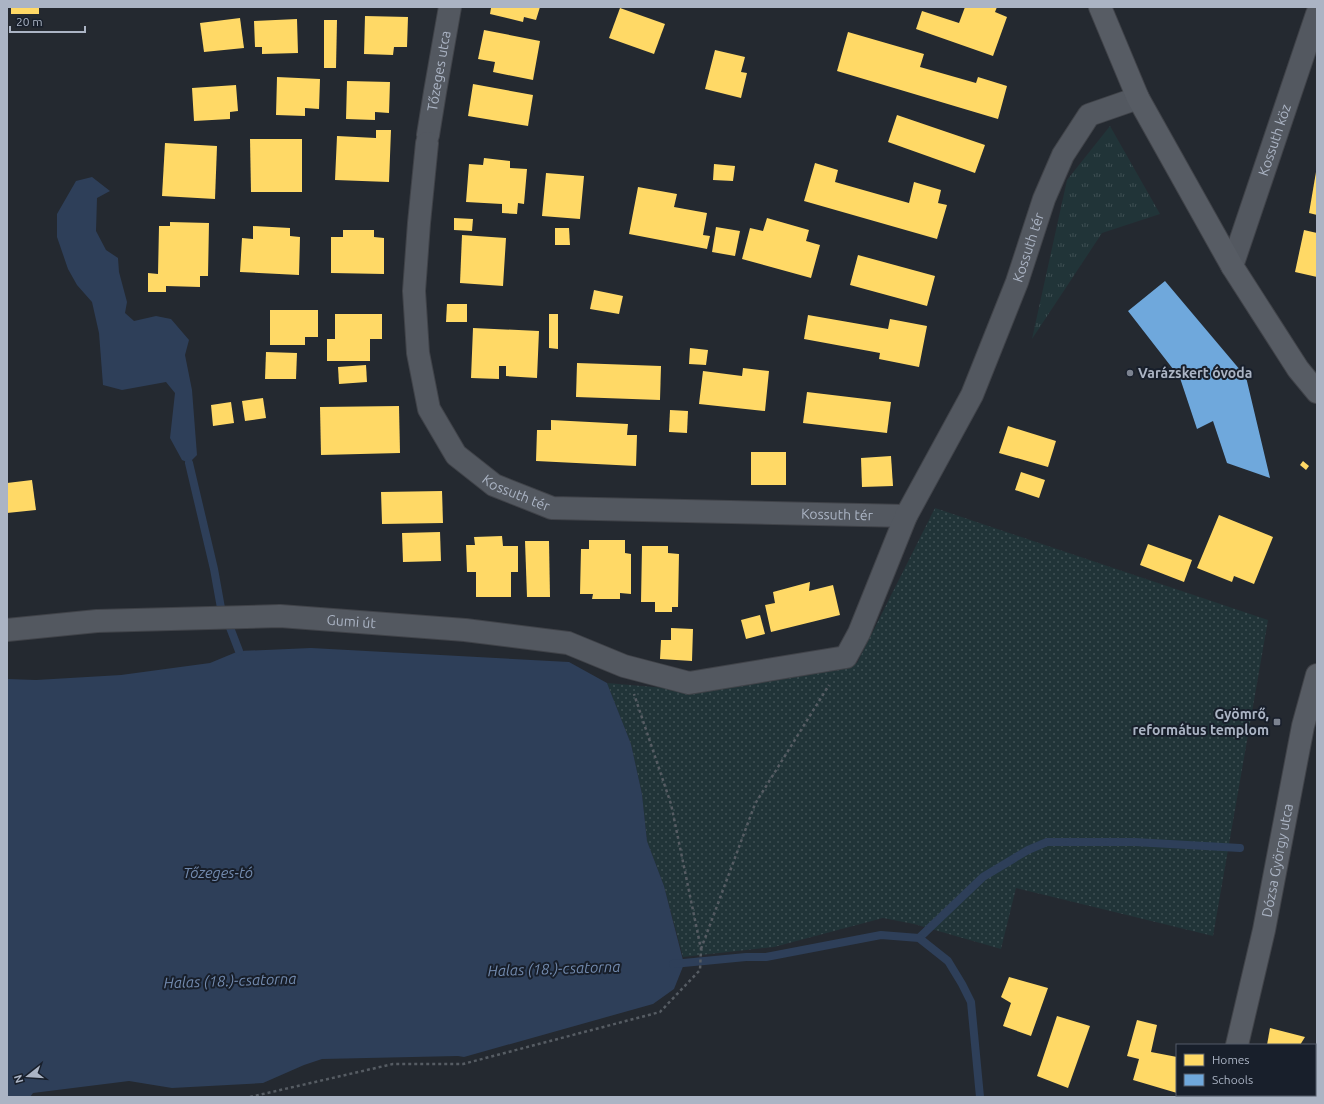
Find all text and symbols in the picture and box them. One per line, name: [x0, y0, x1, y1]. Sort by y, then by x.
scale bar: [10, 8, 85, 34]
text: 20 m: [16, 15, 43, 28]
street label: Tőzeges utca: [424, 29, 454, 112]
street label: Kossuth köz: [1255, 102, 1294, 178]
street label: Kossuth tér: [1010, 210, 1047, 284]
place label: Varázskert óvoda: [1138, 365, 1252, 381]
marker: Varázskert óvoda: [1125, 368, 1135, 378]
street label: Kossuth tér: [479, 471, 553, 515]
street label: Kossuth tér: [801, 506, 874, 523]
street label: Gumi út: [326, 612, 377, 631]
place label: Gyömrő, református templom: [1133, 706, 1269, 738]
marker: Gyömrő, református templom: [1272, 717, 1282, 727]
street label: Dózsa György utca: [1259, 802, 1296, 919]
water label: Tőzeges-tó: [183, 864, 253, 881]
water label: Halas (18.)-csatorna: [487, 958, 621, 979]
water label: Halas (18.)-csatorna: [163, 970, 297, 991]
legend: [1176, 1044, 1316, 1096]
text: Homes: [1212, 1053, 1250, 1066]
north arrow: [8, 1056, 48, 1096]
text: N: [11, 1073, 25, 1085]
text: Schools: [1212, 1073, 1253, 1086]

